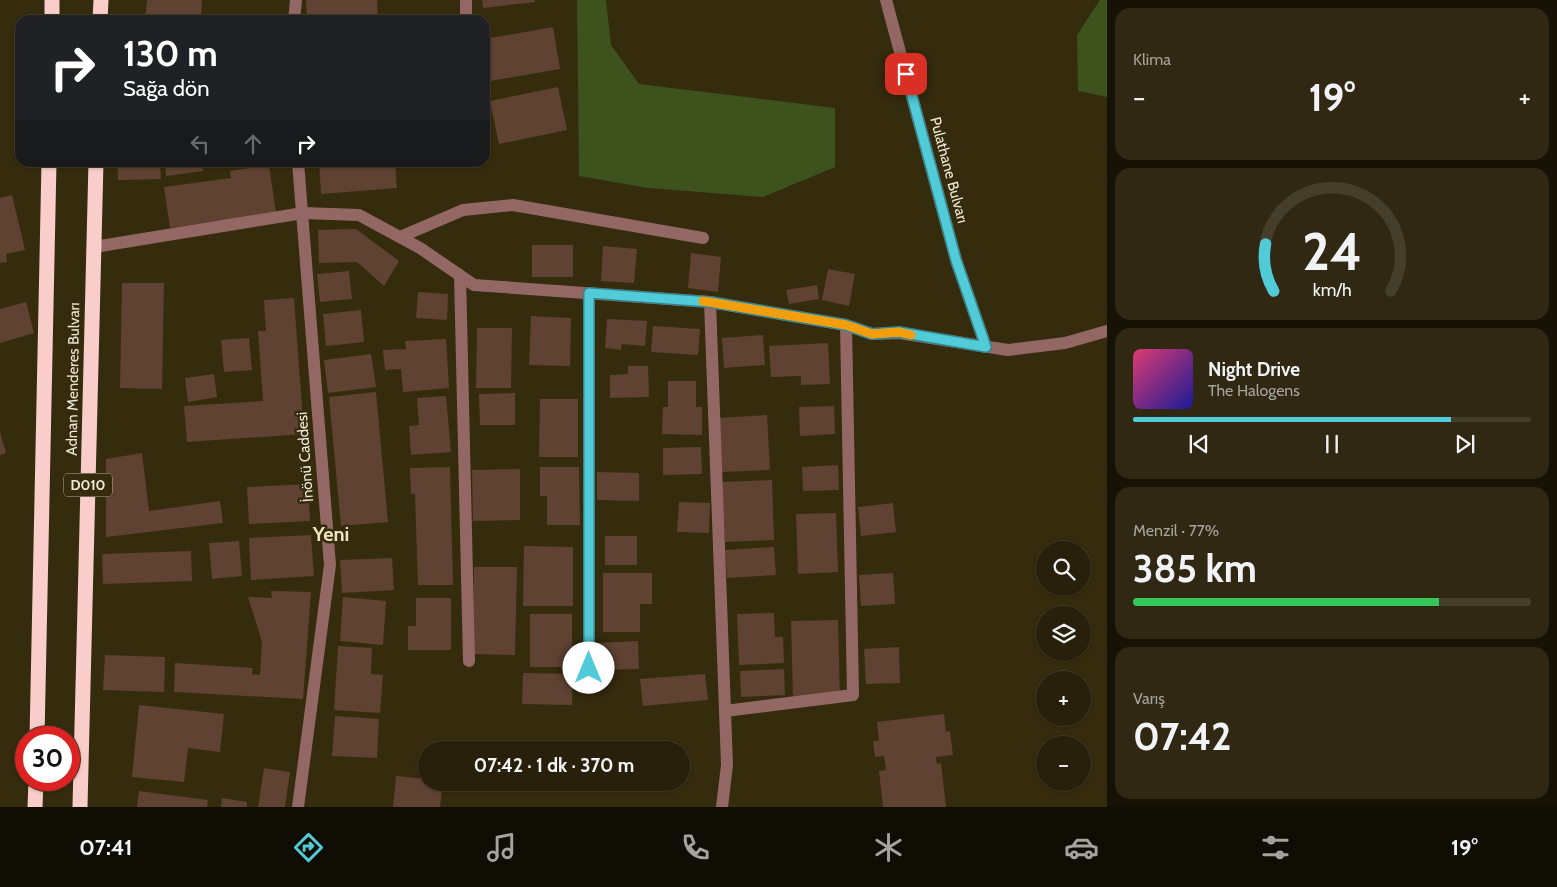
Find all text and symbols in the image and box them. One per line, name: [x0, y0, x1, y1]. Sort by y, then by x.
text: 130 m: [123, 32, 218, 75]
icon: right: [40, 35, 105, 100]
text: Klima: [1133, 50, 1171, 69]
pin: [885, 53, 927, 95]
icon: arrive: [892, 60, 920, 88]
text: 19°: [1309, 74, 1355, 121]
text: Sağa dön: [123, 75, 209, 102]
text: −: [1133, 80, 1145, 114]
text: +: [1519, 80, 1531, 114]
street label: Pulathane Bulvarı: [926, 115, 972, 225]
icon: left: [186, 130, 214, 158]
icon: ahead: [239, 130, 267, 158]
icon: right: [292, 130, 320, 158]
text: 24: [1302, 220, 1362, 283]
text: km/h: [1312, 279, 1352, 300]
street label: Adnan Menderes Bulvarı: [63, 302, 83, 456]
text: Night Drive: [1208, 358, 1300, 381]
text: The Halogens: [1208, 381, 1300, 400]
street label: İnönü Caddesi: [292, 411, 317, 503]
icon: previous: [1185, 430, 1213, 458]
icon: pause: [1318, 430, 1346, 458]
icon: next: [1451, 430, 1479, 458]
road number: D010: [64, 474, 112, 496]
text: Menzil · 77%: [1133, 521, 1219, 540]
district label: Yeni: [312, 522, 349, 546]
map controls: [1036, 541, 1091, 791]
button: search: [1036, 541, 1091, 596]
text: 385 km: [1133, 545, 1257, 592]
button: layers: [1036, 606, 1091, 661]
position arrow: [562, 641, 614, 693]
button: +: [1036, 671, 1091, 726]
text: Varış: [1133, 689, 1165, 708]
text: 07:42: [1133, 713, 1231, 760]
speed limit sign: 30: [15, 726, 80, 791]
button: −: [1036, 736, 1091, 791]
text: 07:42 · 1 dk · 370 m: [474, 754, 634, 777]
icon: directions: [291, 830, 326, 865]
icon: music: [484, 830, 519, 865]
icon: phone: [678, 830, 713, 865]
icon: climate: [871, 830, 906, 865]
icon: car: [1064, 830, 1099, 865]
icon: filters: [1258, 830, 1293, 865]
text: 07:41: [79, 834, 132, 861]
text: 19°: [1451, 834, 1478, 861]

